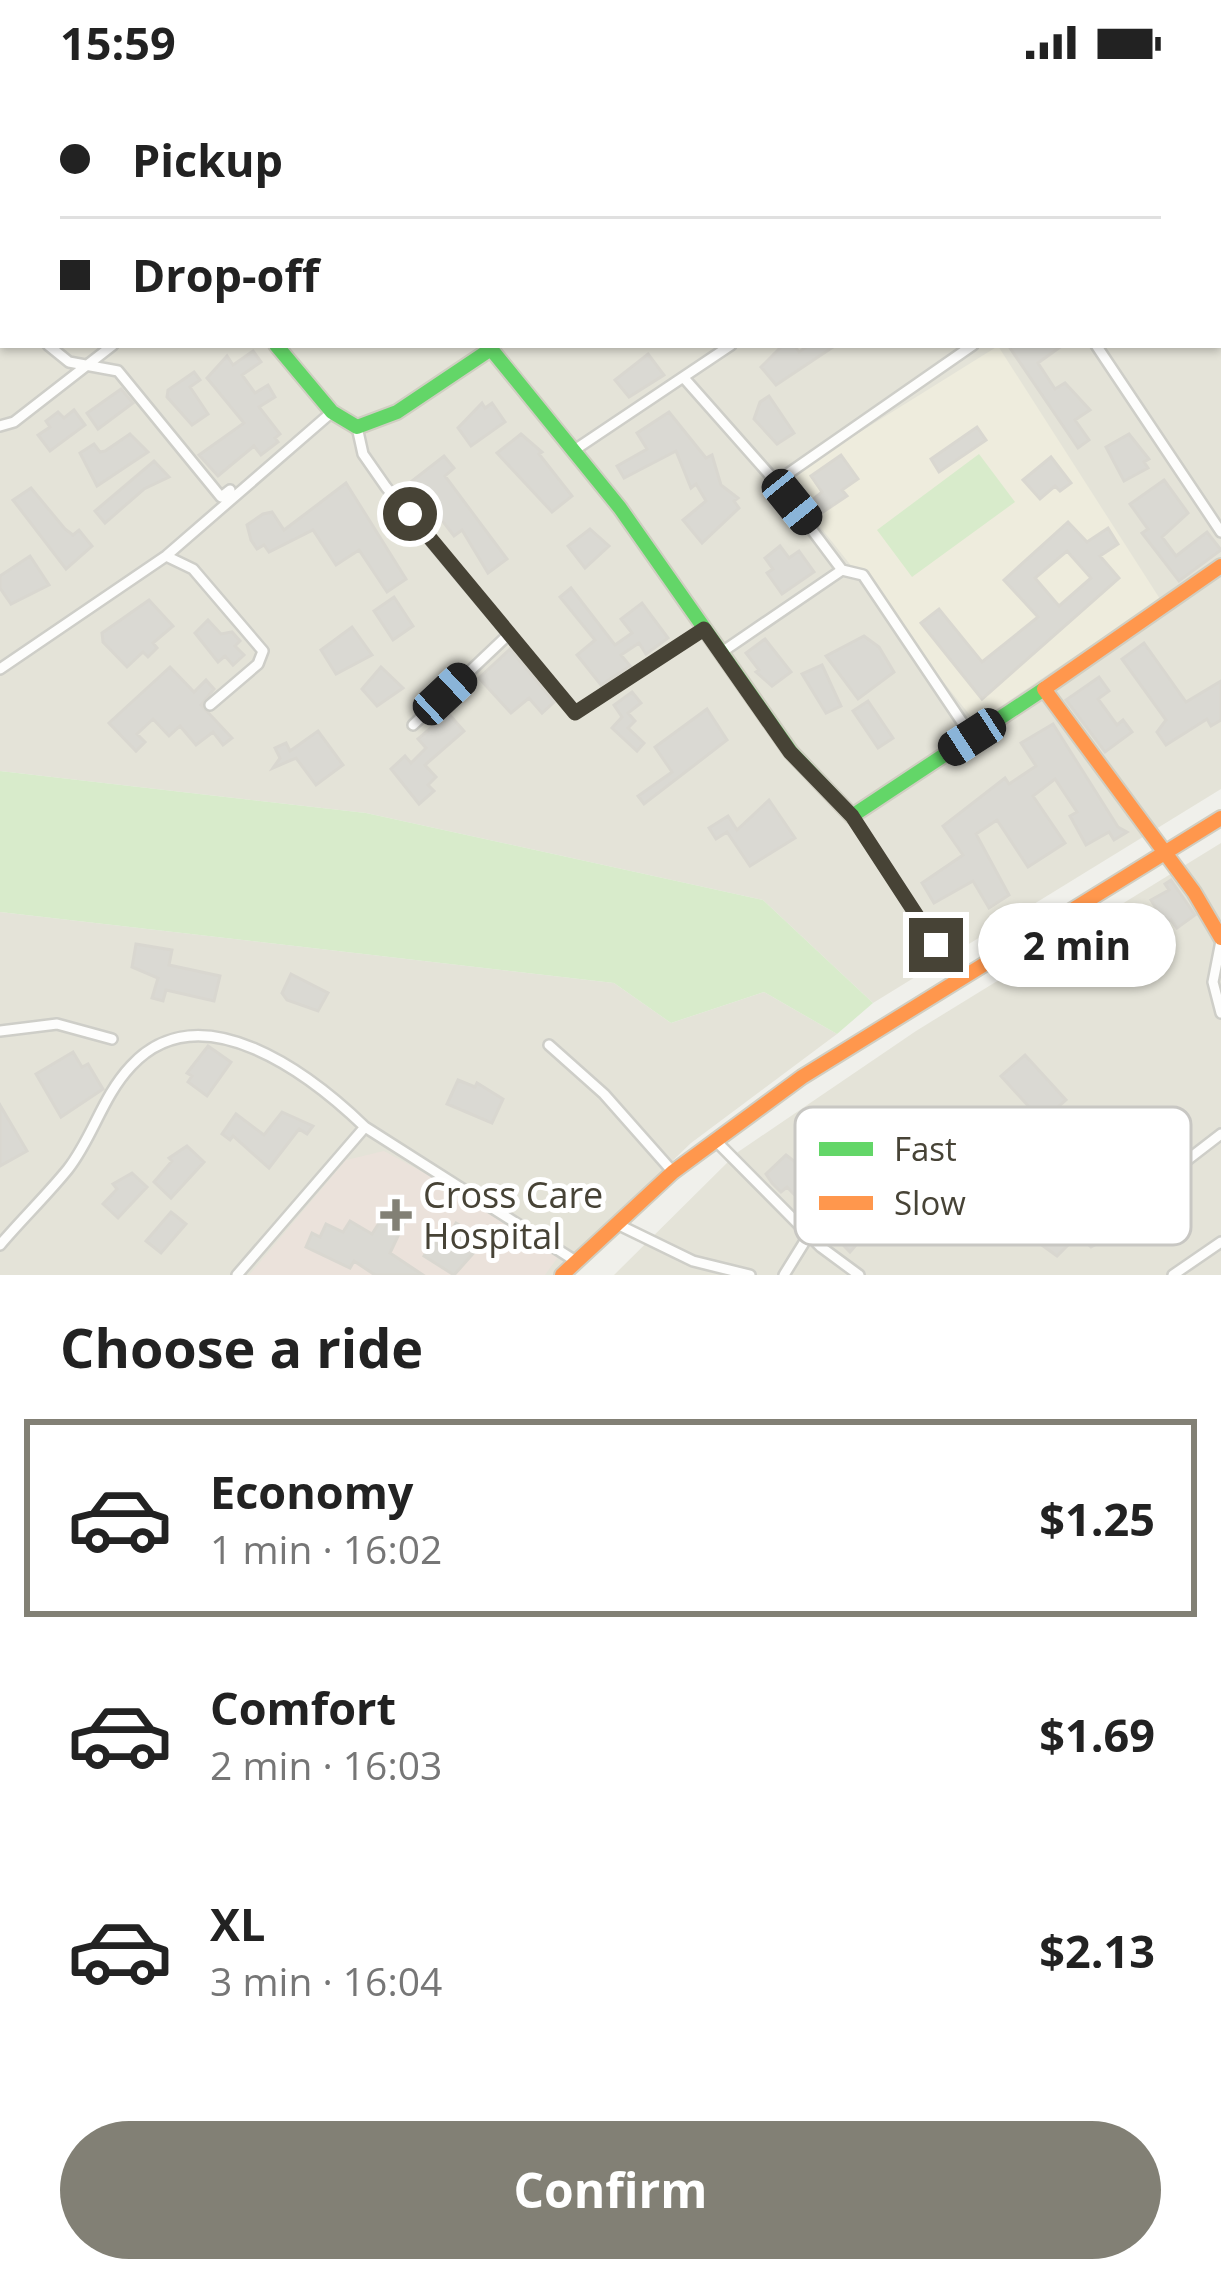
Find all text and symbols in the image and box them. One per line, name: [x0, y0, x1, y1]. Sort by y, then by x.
text: 15:59: [60, 12, 176, 73]
text: Pickup: [132, 129, 283, 190]
text: Drop-off: [132, 244, 319, 305]
car: [755, 463, 829, 541]
route start: [383, 487, 437, 541]
car: [406, 656, 484, 732]
car: [932, 702, 1012, 772]
callout: 2 min: [978, 903, 1176, 987]
route end: [909, 918, 963, 972]
text: 2 min: [1023, 918, 1131, 971]
legend: [795, 1107, 1191, 1245]
text: Fast: [894, 1126, 957, 1171]
place label: Cross Care Hospital: [423, 1170, 603, 1260]
text: Slow: [894, 1180, 966, 1225]
marker: Cross Care Hospital: [380, 1199, 412, 1231]
text: Choose a ride: [60, 1310, 423, 1384]
text: Economy: [210, 1461, 413, 1522]
icon: car: [66, 1464, 174, 1572]
text: $1.25: [1039, 1488, 1155, 1549]
text: 1 min · 16:02: [210, 1522, 442, 1575]
text: Comfort: [210, 1677, 396, 1738]
icon: car: [66, 1680, 174, 1788]
text: $1.69: [1039, 1704, 1155, 1765]
text: 2 min · 16:03: [210, 1738, 442, 1791]
text: XL: [210, 1893, 265, 1954]
icon: car: [66, 1896, 174, 2004]
text: $2.13: [1039, 1920, 1155, 1981]
text: 3 min · 16:04: [210, 1954, 442, 2007]
button: Confirm: [60, 2121, 1161, 2259]

